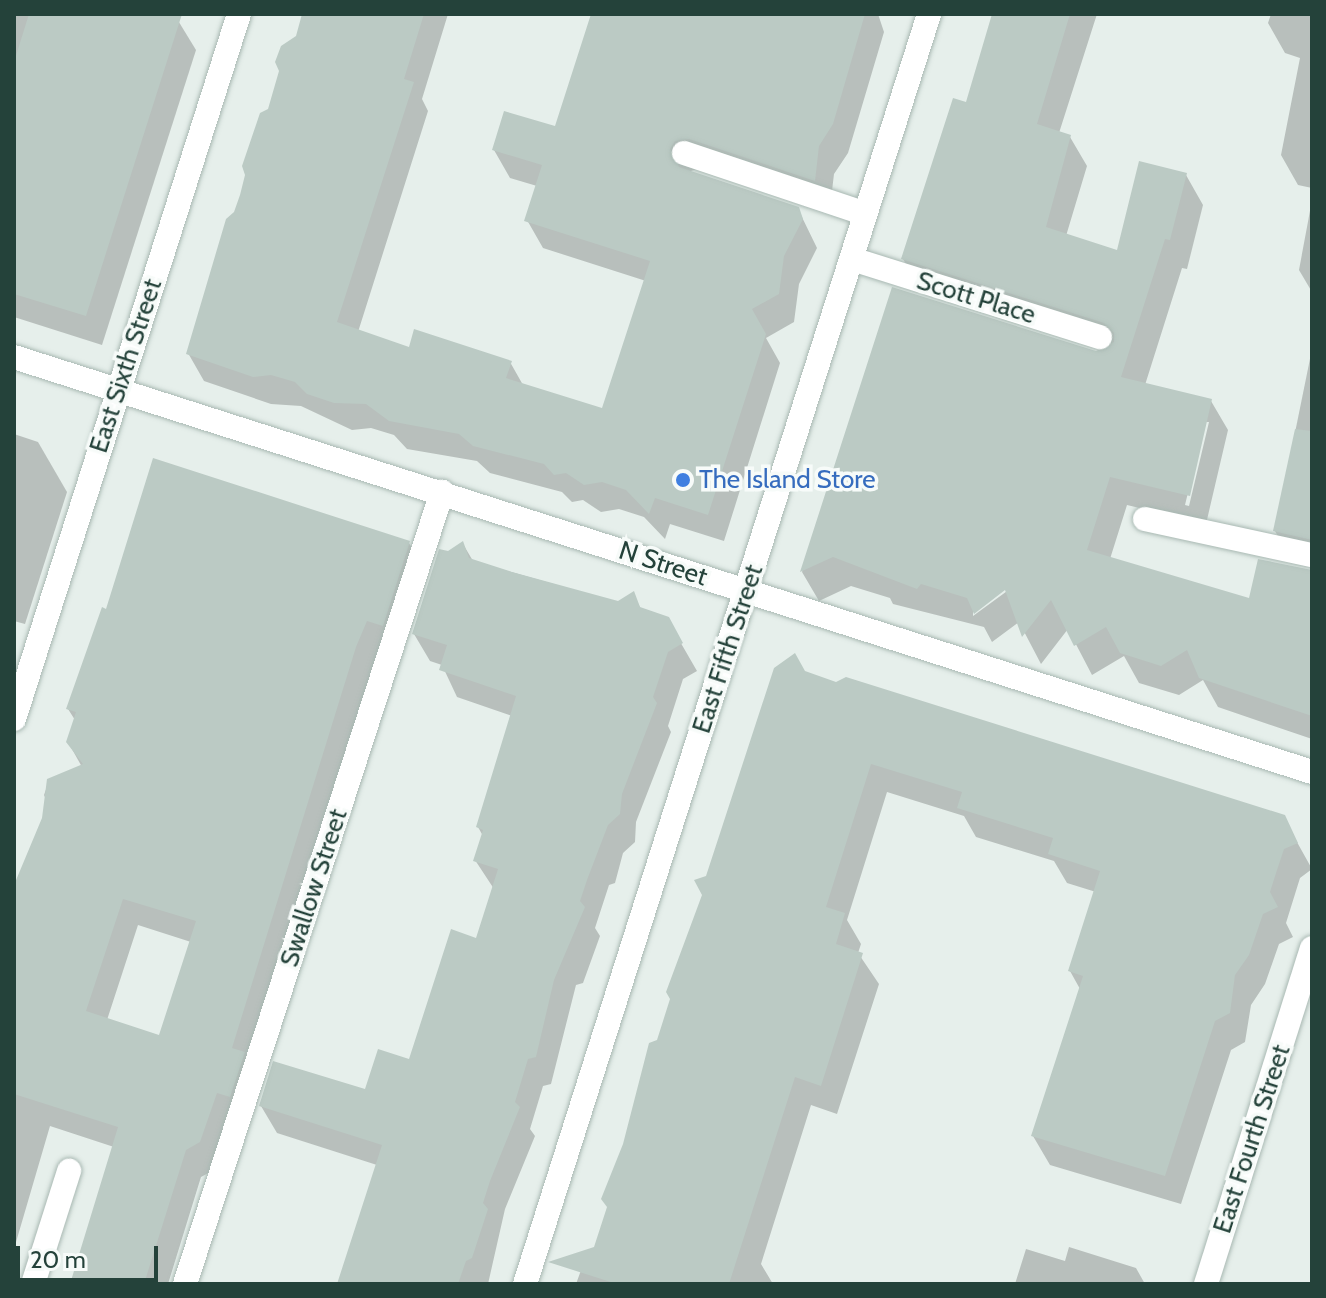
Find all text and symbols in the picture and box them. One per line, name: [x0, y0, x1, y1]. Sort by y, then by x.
street label: Scott Place: [913, 265, 1039, 331]
street label: East Sixth Street: [83, 275, 169, 457]
place label: The Island Store: [699, 464, 875, 496]
marker: The Island Store: [674, 471, 692, 489]
street label: N Street: [615, 535, 711, 593]
street label: East Fifth Street: [686, 561, 770, 737]
street label: Swallow Street: [274, 805, 354, 971]
street label: East Fourth Street: [1207, 1041, 1297, 1237]
scale bar: [20, 1230, 162, 1280]
text: 20 m: [30, 1245, 86, 1274]

